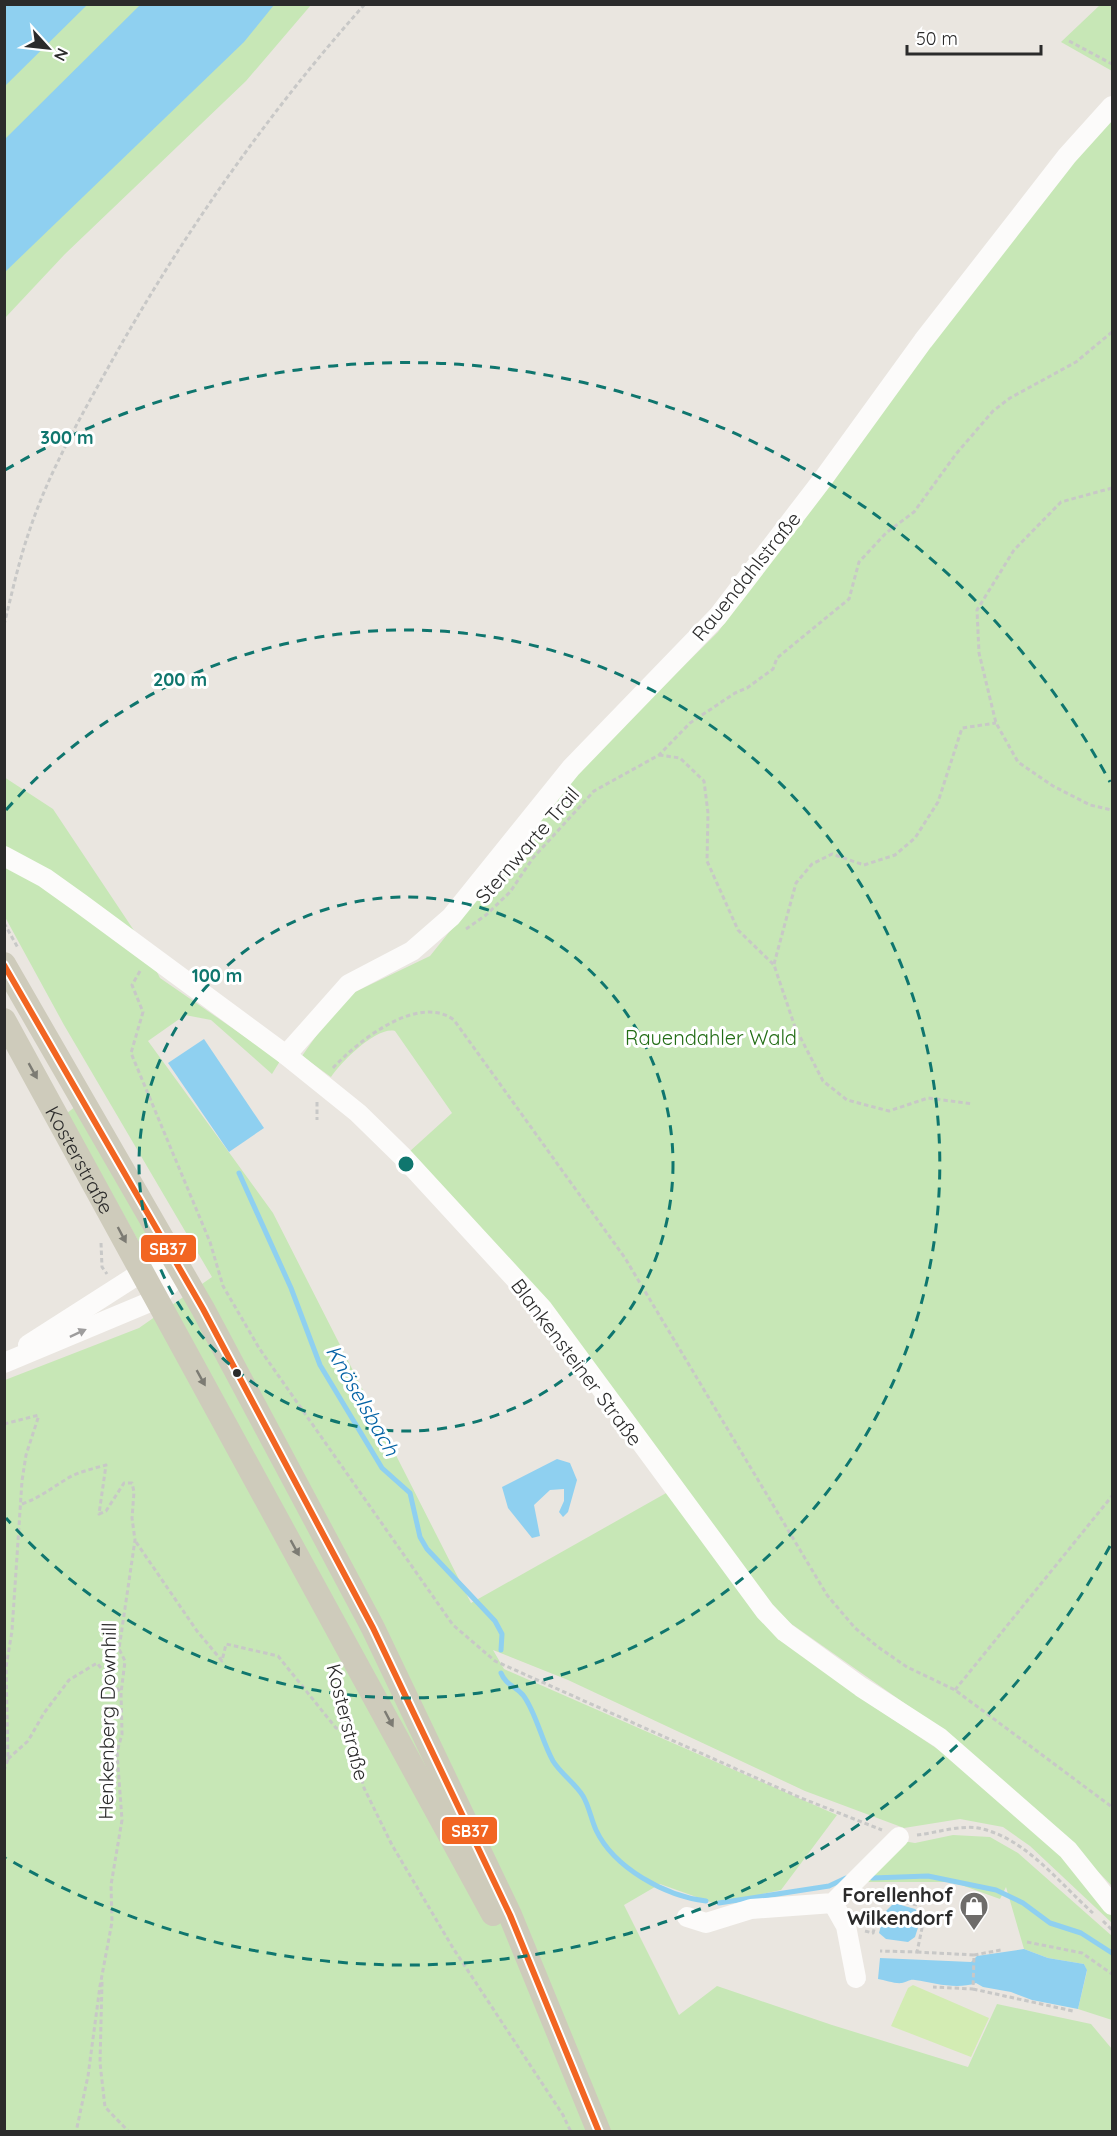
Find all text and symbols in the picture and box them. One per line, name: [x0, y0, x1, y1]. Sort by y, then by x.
north arrow: [18, 18, 78, 78]
scale bar: [907, 18, 1040, 56]
text: 50 m: [916, 27, 958, 50]
text: N: [50, 45, 73, 65]
text: 300 m: [40, 426, 94, 449]
street label: Rauendahlstraße: [686, 506, 806, 646]
text: 200 m: [153, 668, 207, 691]
street label: Sternwarte Trail: [470, 782, 584, 908]
text: 100 m: [192, 964, 242, 987]
park label: Rauendahler Wald: [625, 1025, 797, 1050]
one-way arrow: [28, 1063, 38, 1080]
street label: Kosterstraße: [41, 1101, 120, 1218]
centre of rings: [396, 1154, 416, 1174]
one-way arrow: [117, 1227, 127, 1244]
line badge: SB37: [140, 1234, 197, 1263]
text: SB37: [149, 1239, 187, 1259]
street label: Blankensteiner Straße: [506, 1273, 648, 1451]
one-way arrow: [69, 1328, 87, 1337]
water label: Knöselsbach: [321, 1340, 406, 1461]
unlabelled marker: [231, 1367, 243, 1379]
one-way arrow: [195, 1370, 206, 1386]
one-way arrow: [290, 1540, 300, 1557]
street label: Henkenberg Downhill: [93, 1622, 121, 1820]
street label: Kosterstraße: [321, 1661, 375, 1783]
one-way arrow: [384, 1711, 394, 1728]
line badge: SB37: [441, 1816, 498, 1845]
text: SB37: [451, 1821, 489, 1841]
place label: Forellenhof Wilkendorf: [842, 1882, 953, 1930]
shop icon: Forellenhof Wilkendorf: [958, 1890, 990, 1932]

